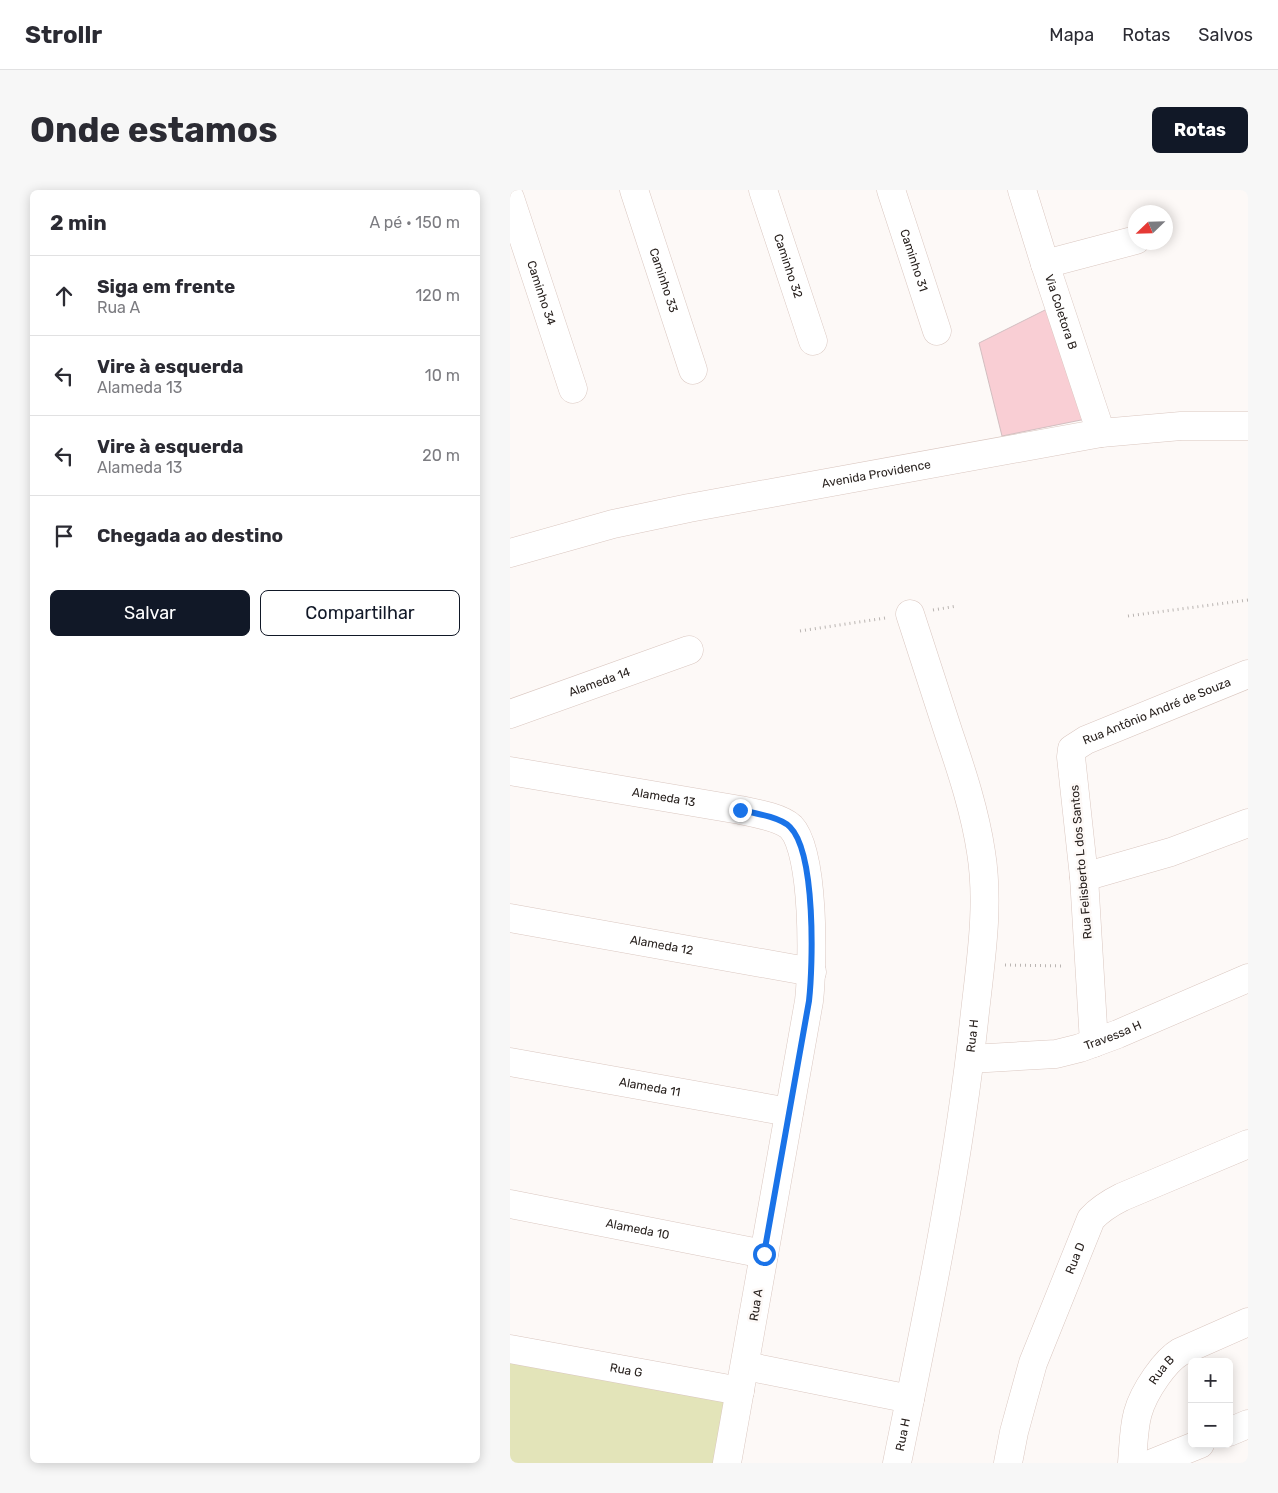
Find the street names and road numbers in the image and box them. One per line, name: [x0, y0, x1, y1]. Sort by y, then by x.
street label: Caminho 31: [897, 227, 931, 293]
street label: Caminho 32: [771, 232, 805, 300]
street label: Caminho 33: [646, 246, 681, 314]
street label: Caminho 34: [524, 259, 559, 328]
street label: Via Coletora B: [1042, 272, 1080, 351]
street label: Avenida Providence: [821, 457, 932, 491]
street label: Alameda 14: [567, 664, 633, 699]
street label: Rua Antônio André de Souza: [1081, 675, 1233, 748]
street label: Rua Felisberto L dos Santos: [1067, 784, 1095, 940]
street label: Alameda 13: [631, 785, 697, 809]
street label: Alameda 12: [629, 933, 694, 958]
street label: Rua H: [963, 1018, 981, 1053]
street label: Travessa H: [1082, 1018, 1144, 1053]
street label: Alameda 11: [618, 1075, 682, 1099]
street label: Alameda 10: [605, 1216, 671, 1242]
street label: Rua D: [1063, 1240, 1088, 1276]
street label: Rua A: [747, 1288, 765, 1322]
street label: Rua B: [1146, 1353, 1177, 1387]
street label: Rua G: [609, 1360, 644, 1380]
street label: Rua H: [893, 1417, 913, 1452]

